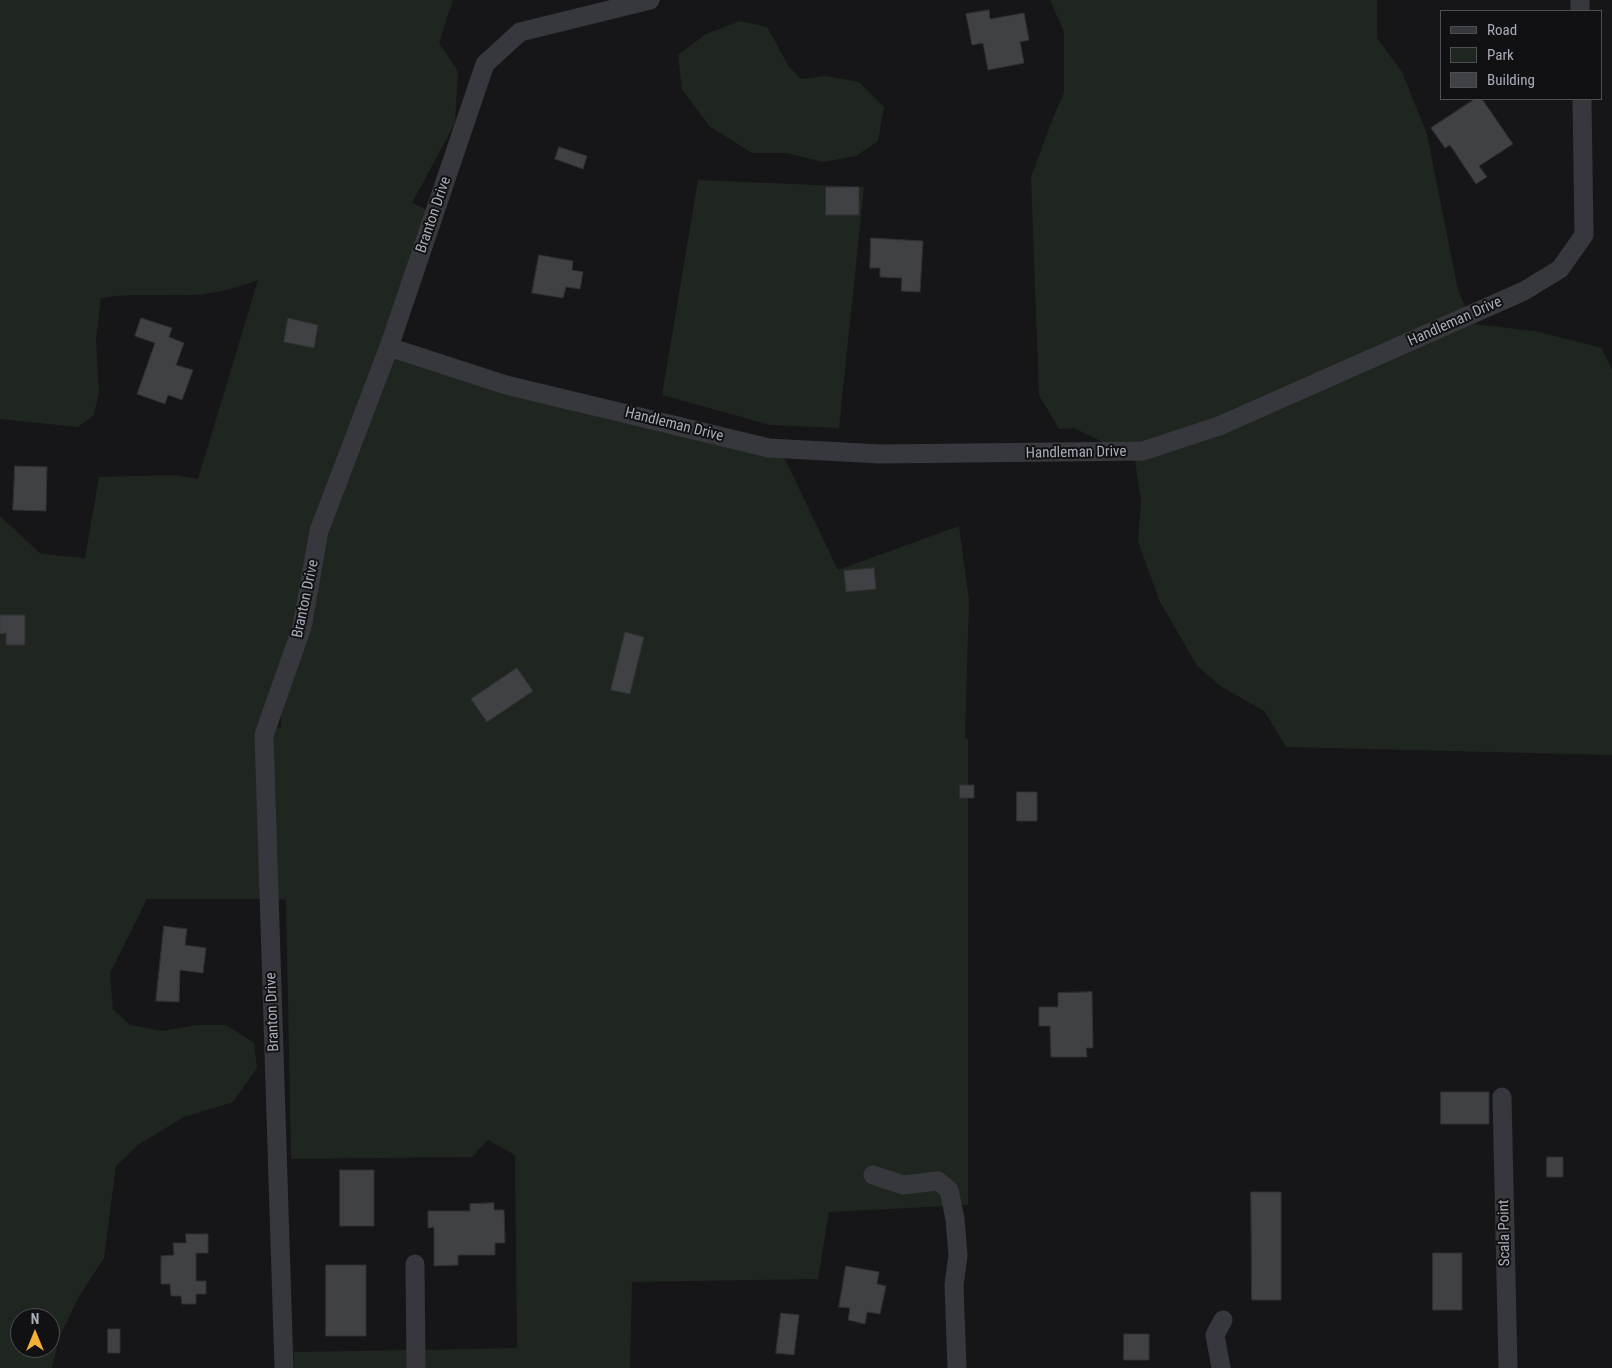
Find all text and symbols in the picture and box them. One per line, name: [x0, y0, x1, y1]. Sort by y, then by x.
legend: [1440, 10, 1602, 100]
text: Road: [1487, 21, 1517, 39]
text: Park: [1487, 46, 1514, 64]
text: Building: [1487, 71, 1535, 89]
street label: Branton Drive: [413, 175, 455, 255]
street label: Handleman Drive: [1405, 293, 1505, 351]
street label: Handleman Drive: [623, 404, 725, 446]
street label: Handleman Drive: [1025, 443, 1127, 463]
street label: Branton Drive: [289, 558, 323, 640]
street label: Branton Drive: [263, 972, 283, 1052]
street label: Scala Point: [1495, 1199, 1515, 1267]
north arrow: [10, 1308, 60, 1358]
text: N: [31, 1311, 39, 1327]

